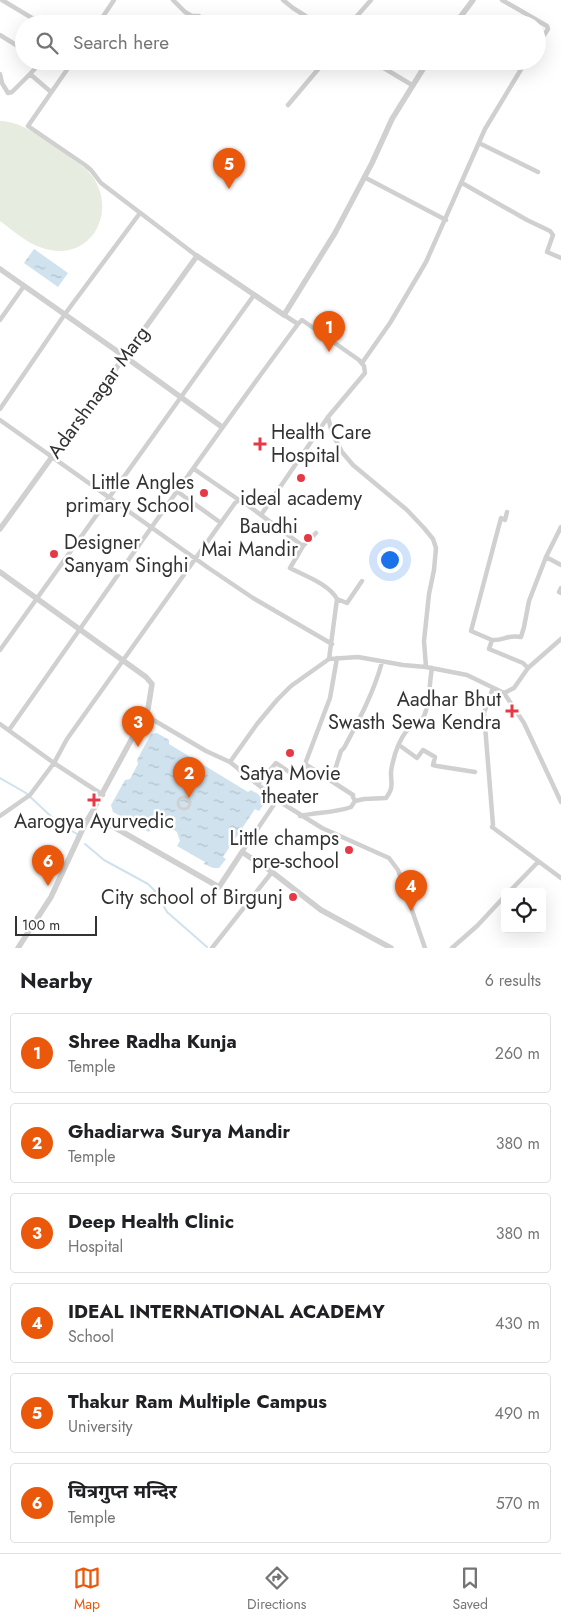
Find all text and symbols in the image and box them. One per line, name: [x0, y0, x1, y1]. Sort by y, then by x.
search box: [15, 15, 546, 70]
icon: search: [33, 29, 61, 57]
text: Search here: [73, 29, 169, 56]
pin: 5: [213, 148, 245, 189]
pin: 1: [313, 311, 345, 352]
street label: Adarshnagar Marg: [40, 320, 156, 464]
place label: Health Care Hospital: [271, 418, 371, 470]
marker: Health Care Hospital: [253, 437, 267, 451]
place label: Little Angles primary School: [66, 468, 194, 520]
marker: ideal academy: [295, 472, 307, 484]
place label: ideal academy: [240, 484, 362, 513]
marker: Little Angles primary School: [198, 487, 210, 499]
place label: Baudhi Mai Mandir: [201, 512, 298, 564]
place label: Designer Sanyam Singhi: [64, 528, 189, 580]
marker: Baudhi Mai Mandir: [302, 532, 314, 544]
your location: [377, 547, 403, 573]
marker: Designer Sanyam Singhi: [48, 548, 60, 560]
place label: Aadhar Bhut Swasth Sewa Kendra: [328, 685, 501, 737]
marker: Aadhar Bhut Swasth Sewa Kendra: [505, 704, 519, 718]
pin: 3: [122, 706, 154, 747]
marker: Satya Movie theater: [284, 747, 296, 759]
pin: 2: [173, 757, 205, 798]
place label: Satya Movie theater: [240, 759, 340, 811]
marker: Aarogya Ayurvedic: [87, 793, 101, 807]
place label: Aarogya Ayurvedic: [14, 807, 174, 836]
place label: Little champs pre-school: [230, 824, 339, 876]
marker: Little champs pre-school: [343, 844, 355, 856]
pin: 6: [32, 845, 64, 886]
pin: 4: [395, 870, 427, 911]
place label: City school of Birgunj: [101, 883, 283, 912]
map controls: [501, 888, 546, 933]
button: locate: [501, 888, 546, 933]
marker: City school of Birgunj: [287, 891, 299, 903]
scale bar: [15, 913, 98, 936]
text: 100 m: [22, 915, 60, 935]
text: Nearby: [20, 966, 92, 996]
text: 6 results: [485, 969, 541, 992]
text: Shree Radha Kunja: [68, 1028, 237, 1055]
text: 1: [33, 1042, 41, 1065]
text: 260 m: [495, 1042, 540, 1065]
text: Temple: [68, 1055, 116, 1078]
text: Ghadiarwa Surya Mandir: [68, 1118, 290, 1145]
text: 2: [32, 1132, 42, 1155]
text: 380 m: [496, 1132, 540, 1155]
text: Temple: [68, 1145, 116, 1168]
text: Deep Health Clinic: [68, 1208, 234, 1235]
text: 3: [32, 1222, 42, 1245]
text: 380 m: [496, 1222, 540, 1245]
text: Hospital: [68, 1235, 123, 1258]
text: IDEAL INTERNATIONAL ACADEMY: [68, 1298, 385, 1325]
text: 4: [31, 1312, 43, 1335]
text: 430 m: [495, 1312, 540, 1335]
text: School: [68, 1325, 114, 1348]
text: Thakur Ram Multiple Campus: [68, 1388, 327, 1415]
text: 5: [32, 1402, 42, 1425]
text: 490 m: [495, 1402, 540, 1425]
text: University: [68, 1415, 133, 1438]
text: चित्रगुप्त मन्दिर: [68, 1478, 177, 1505]
text: 6: [32, 1492, 42, 1515]
text: 570 m: [496, 1492, 540, 1515]
text: Temple: [68, 1506, 116, 1529]
tab: Map: [73, 1564, 101, 1614]
tab: Directions: [247, 1564, 306, 1614]
tab: Saved: [452, 1564, 488, 1614]

